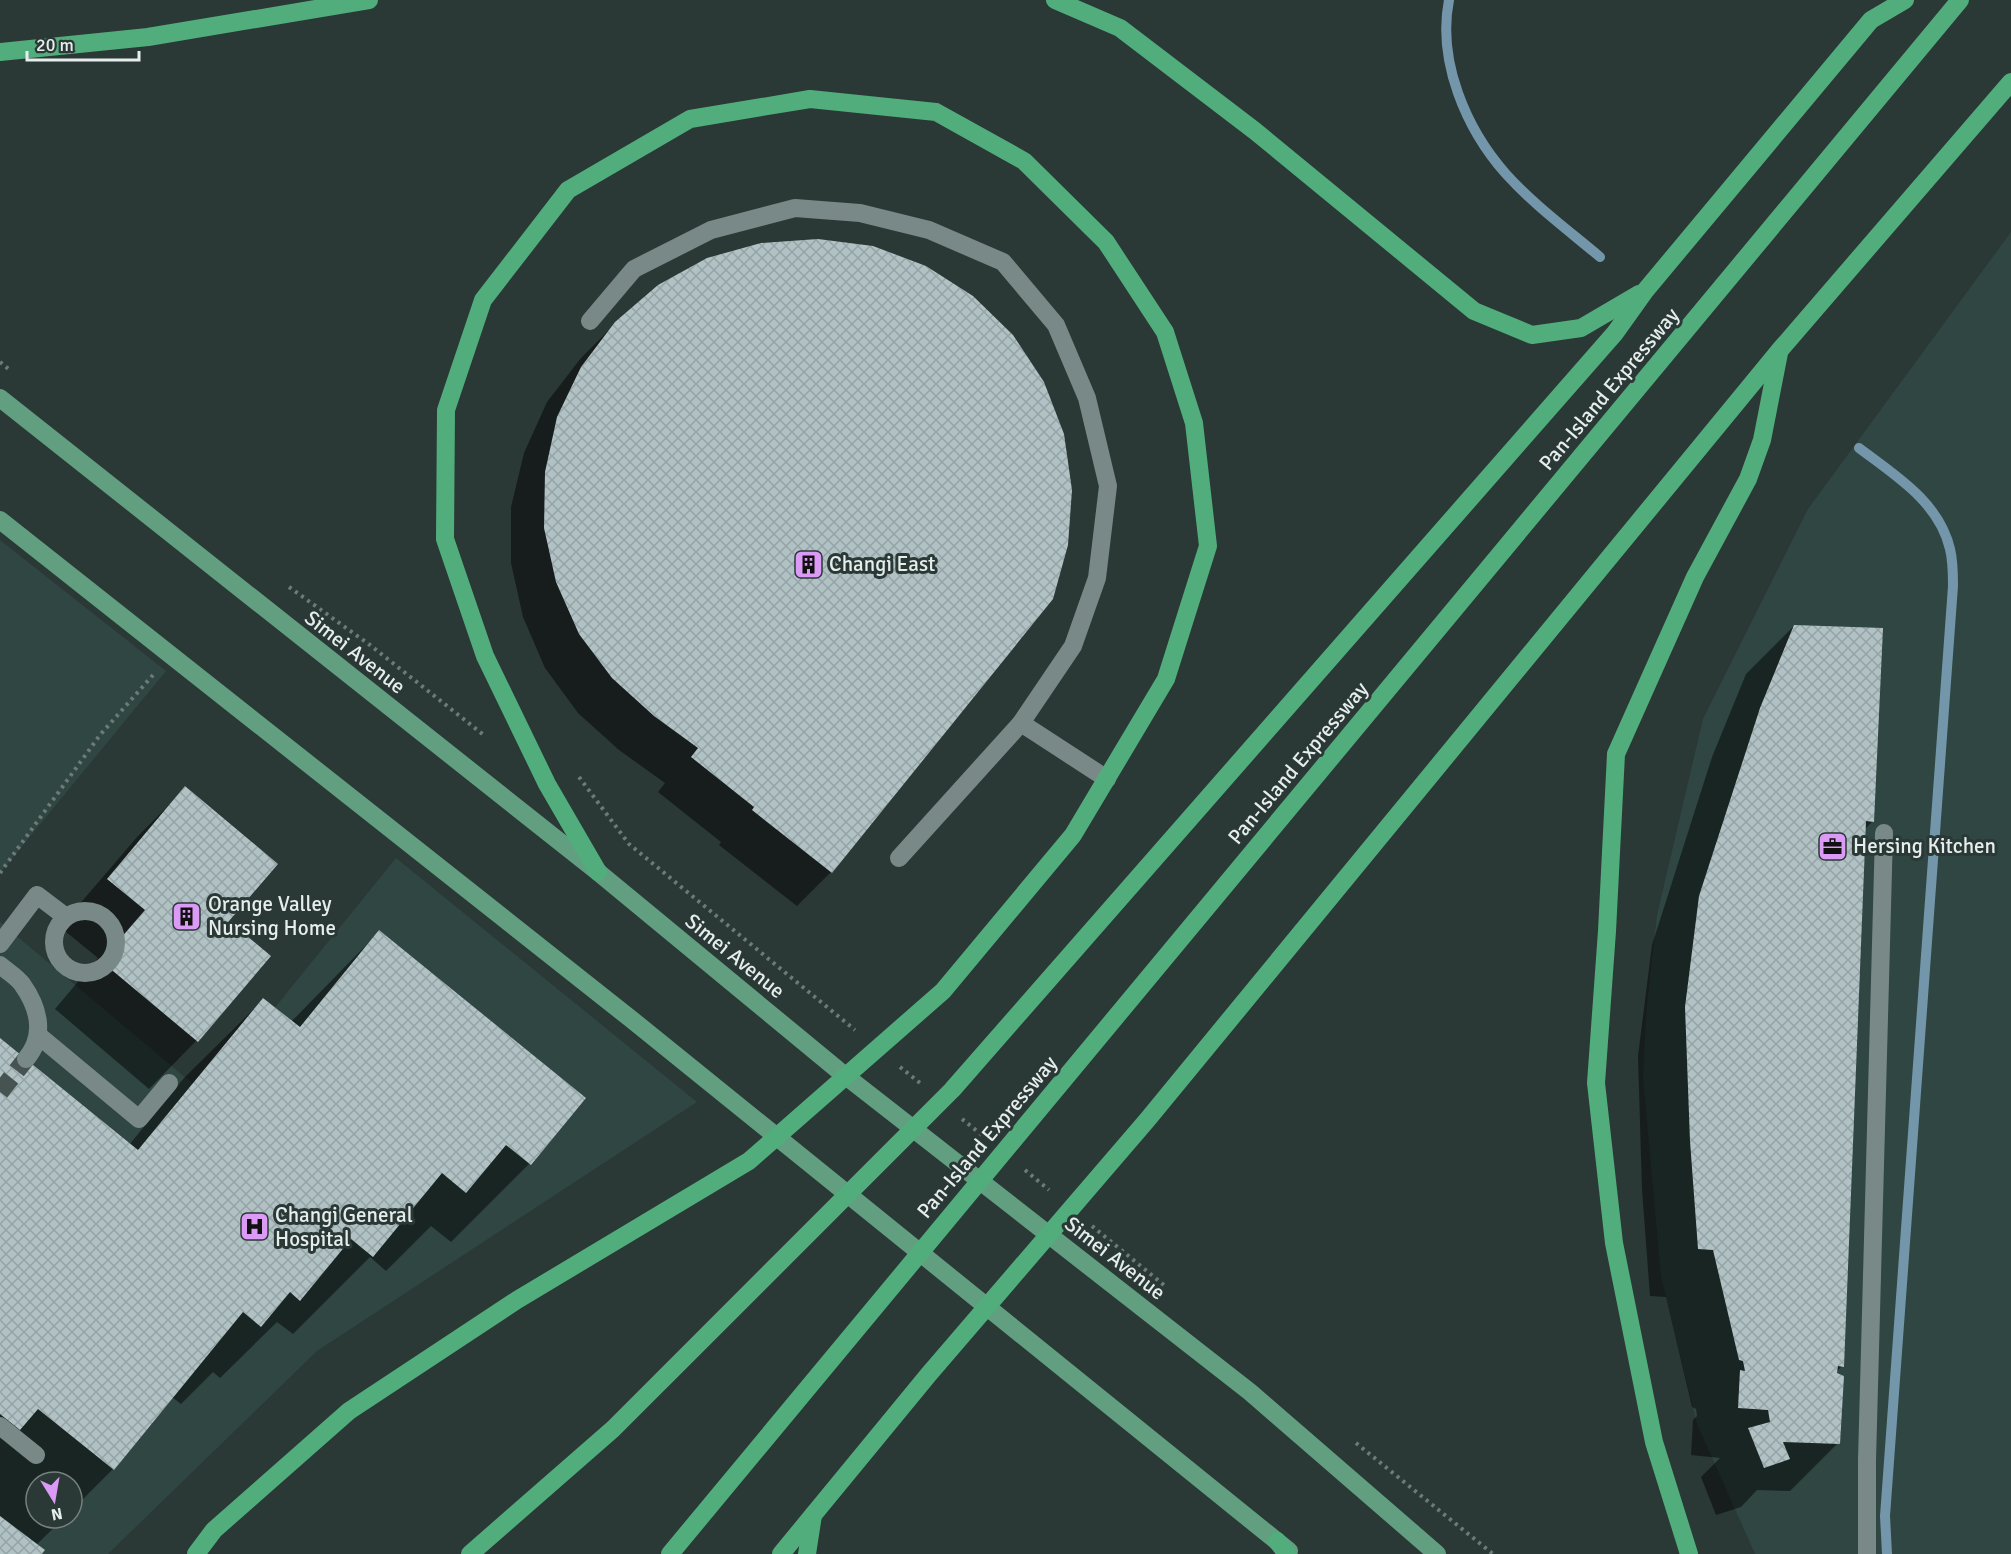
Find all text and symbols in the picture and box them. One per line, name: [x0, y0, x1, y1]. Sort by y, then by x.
scale bar: [27, 24, 140, 62]
text: 20 m: [36, 34, 74, 56]
street label: Pan-Island Expressway: [1533, 302, 1685, 476]
building icon: Changi East: [792, 548, 824, 580]
place label: Changi East: [829, 551, 935, 577]
street label: Simei Avenue: [299, 605, 411, 699]
street label: Pan-Island Expressway: [1222, 676, 1374, 850]
office icon: Hersing Kitchen: [1816, 830, 1848, 862]
place label: Hersing Kitchen: [1853, 833, 1996, 859]
place label: Orange Valley Nursing Home: [208, 891, 336, 941]
building icon: Orange Valley Nursing Home: [171, 900, 203, 932]
street label: Simei Avenue: [680, 908, 790, 1004]
street label: Pan-Island Expressway: [911, 1050, 1063, 1224]
place label: Changi General Hospital: [275, 1202, 413, 1252]
hospital icon: Changi General Hospital: [238, 1211, 270, 1243]
street label: Simei Avenue: [1059, 1211, 1171, 1305]
north arrow: [24, 1470, 84, 1530]
text: N: [49, 1503, 64, 1525]

